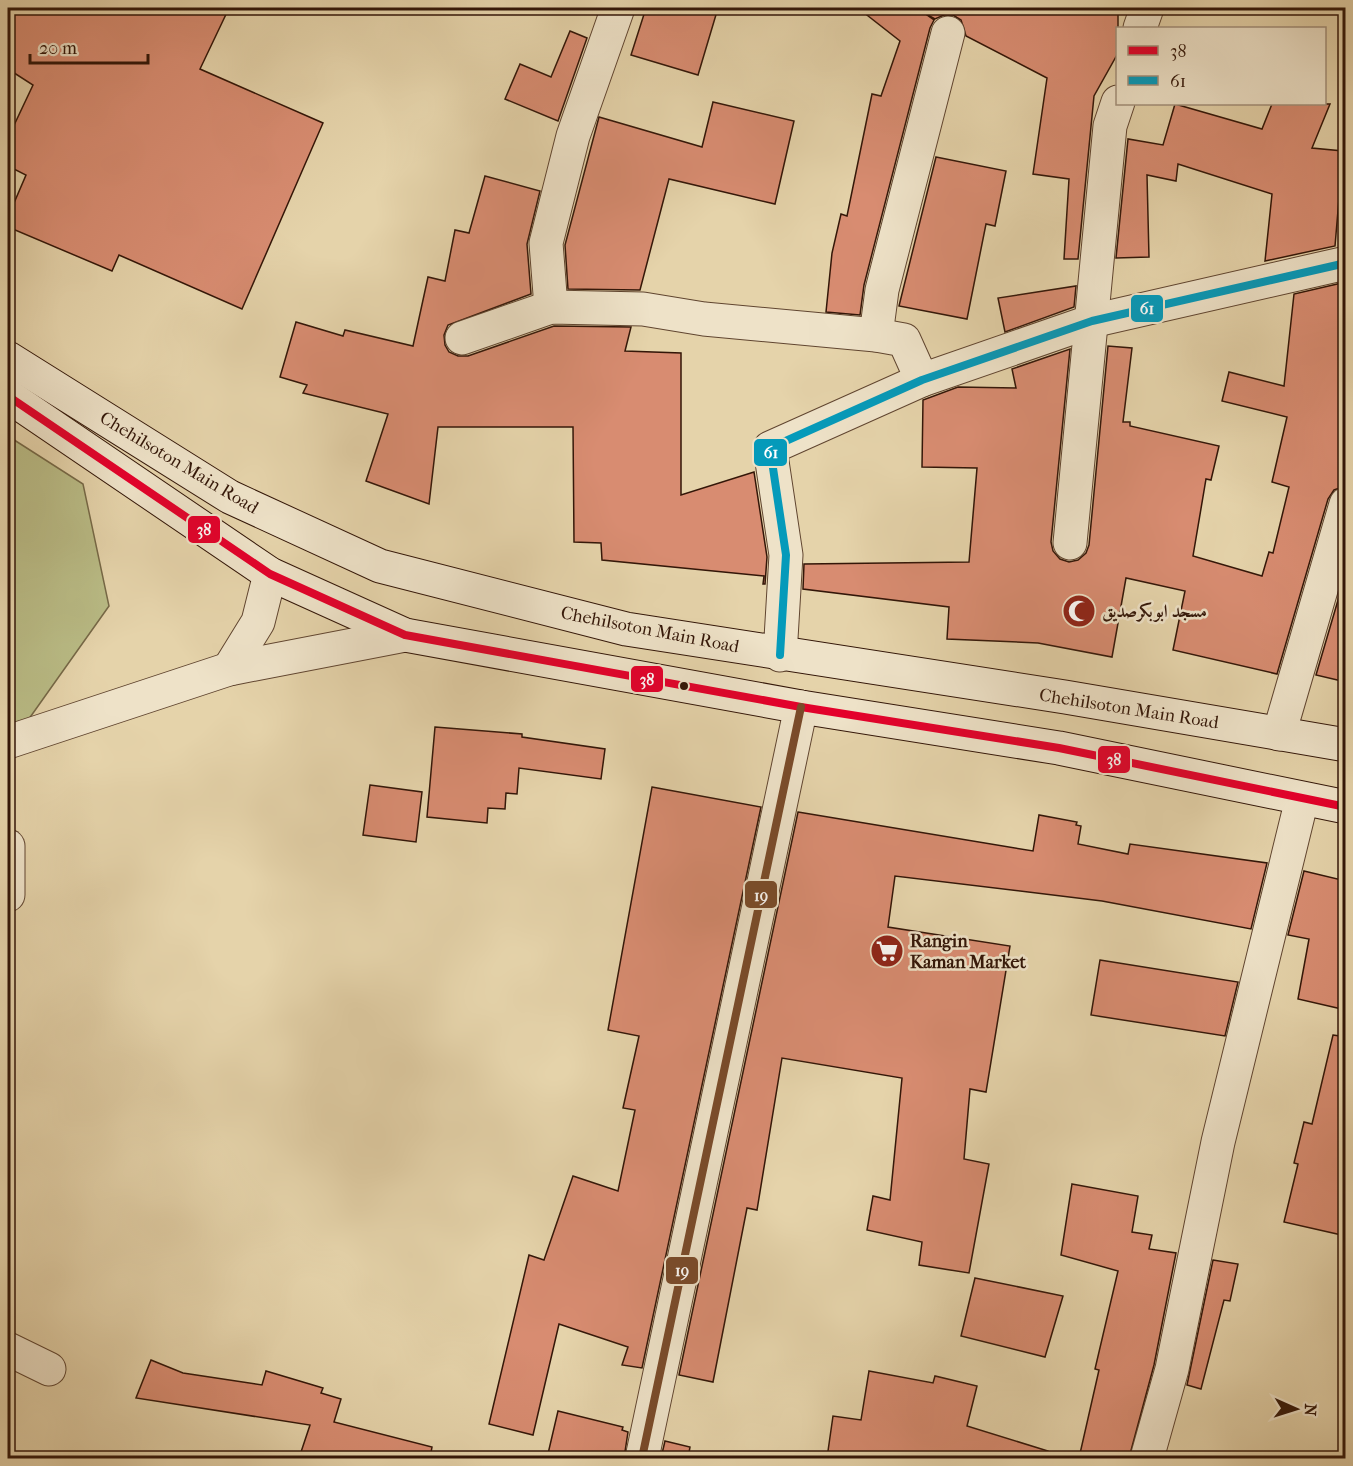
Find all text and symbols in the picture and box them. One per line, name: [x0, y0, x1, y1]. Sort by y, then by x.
scale bar: [30, 27, 148, 65]
legend: [1116, 27, 1326, 105]
text: 20 m: [39, 38, 77, 59]
text: 38: [1170, 41, 1186, 62]
text: 61: [1170, 71, 1186, 92]
line badge: 61: [1130, 294, 1164, 323]
text: 61: [1140, 299, 1154, 318]
street label: Chehilsoton Main Road: [96, 407, 262, 519]
line badge: 61: [753, 438, 788, 467]
text: 61: [764, 443, 778, 462]
line badge: 38: [187, 515, 221, 544]
text: 38: [197, 520, 211, 540]
mosque icon: مسجد ابوبکرصدیق: [1061, 593, 1097, 629]
place label: مسجد ابوبکرصدیق: [1102, 601, 1207, 622]
street label: Chehilsoton Main Road: [559, 602, 741, 658]
line badge: 38: [630, 665, 664, 693]
text: 38: [640, 670, 654, 690]
unlabelled marker: [678, 680, 690, 692]
street label: Chehilsoton Main Road: [1038, 684, 1220, 734]
line badge: 38: [1097, 745, 1131, 774]
text: 38: [1107, 750, 1121, 770]
line badge: 19: [744, 880, 778, 909]
text: 19: [754, 886, 768, 906]
place label: Rangin Kaman Market: [910, 931, 1026, 973]
supermarket icon: Rangin Kaman Market: [869, 933, 905, 969]
line badge: 19: [665, 1256, 699, 1285]
text: 19: [675, 1261, 689, 1281]
north arrow: [1266, 1379, 1326, 1439]
text: N: [1301, 1403, 1320, 1417]

